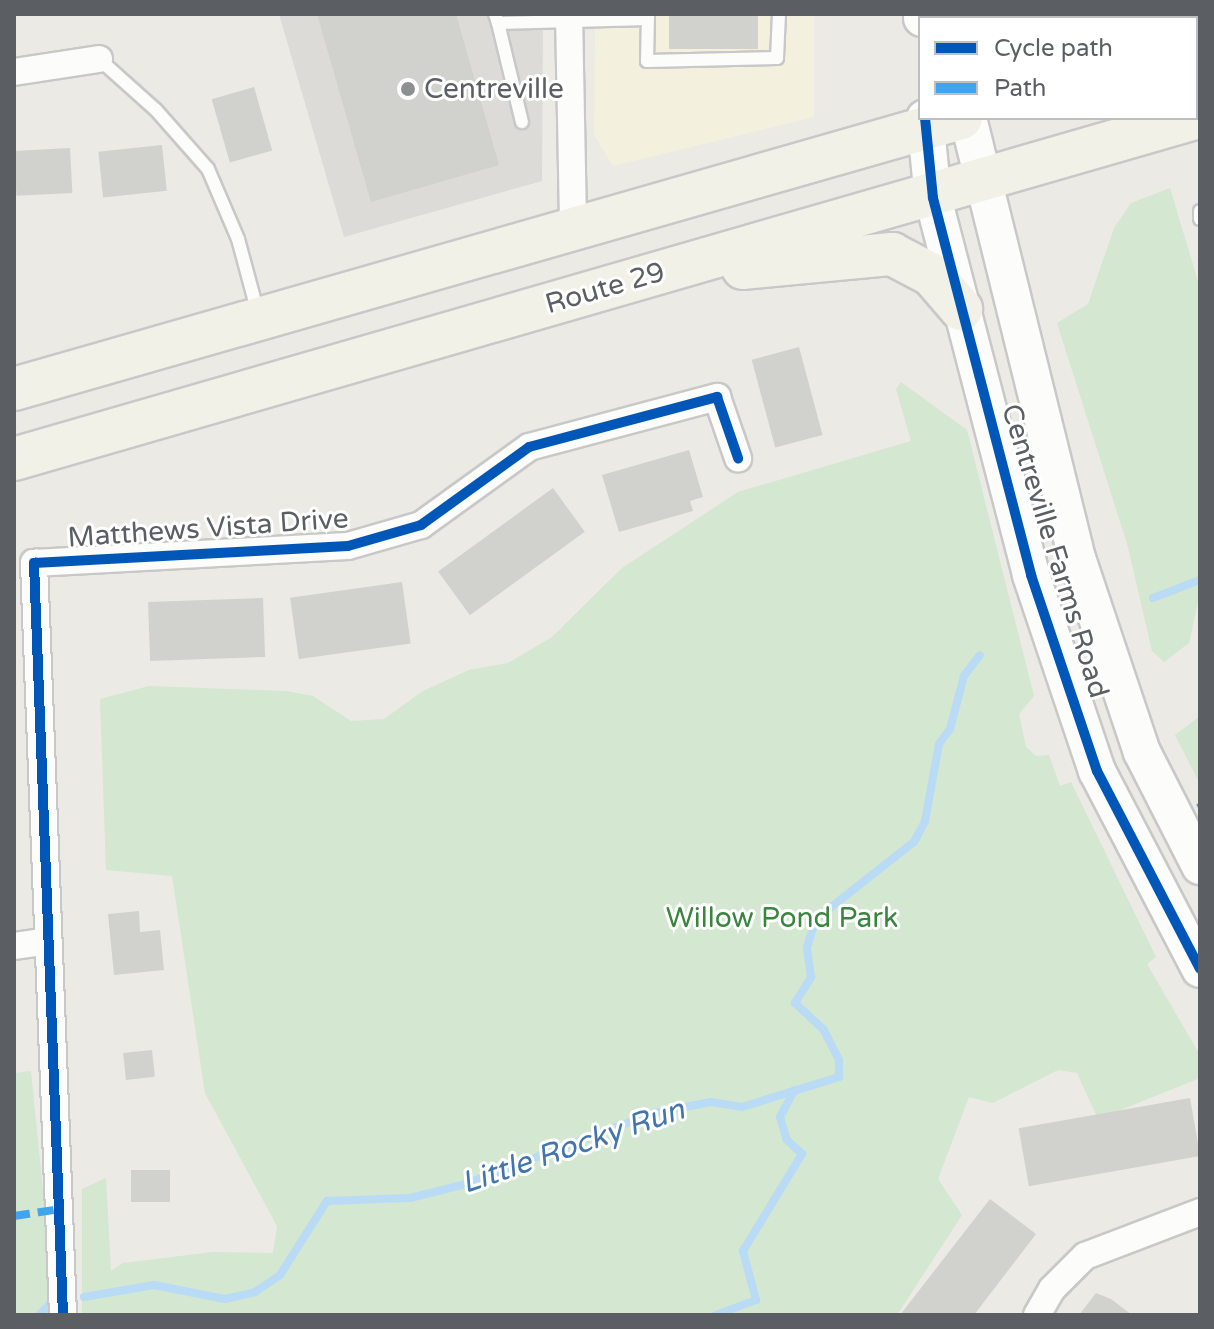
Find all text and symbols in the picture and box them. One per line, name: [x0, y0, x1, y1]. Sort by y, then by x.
legend: [918, 16, 1198, 120]
text: Cycle path: [994, 34, 1113, 63]
place label: Centreville: [424, 72, 564, 106]
text: Path: [994, 74, 1047, 103]
marker: Centreville: [399, 80, 417, 98]
street label: Route 29: [541, 255, 669, 321]
street label: Centreville Farms Road: [994, 400, 1116, 702]
street label: Matthews Vista Drive: [66, 501, 350, 555]
park label: Willow Pond Park: [666, 901, 898, 935]
water label: Little Rocky Run: [457, 1092, 689, 1202]

